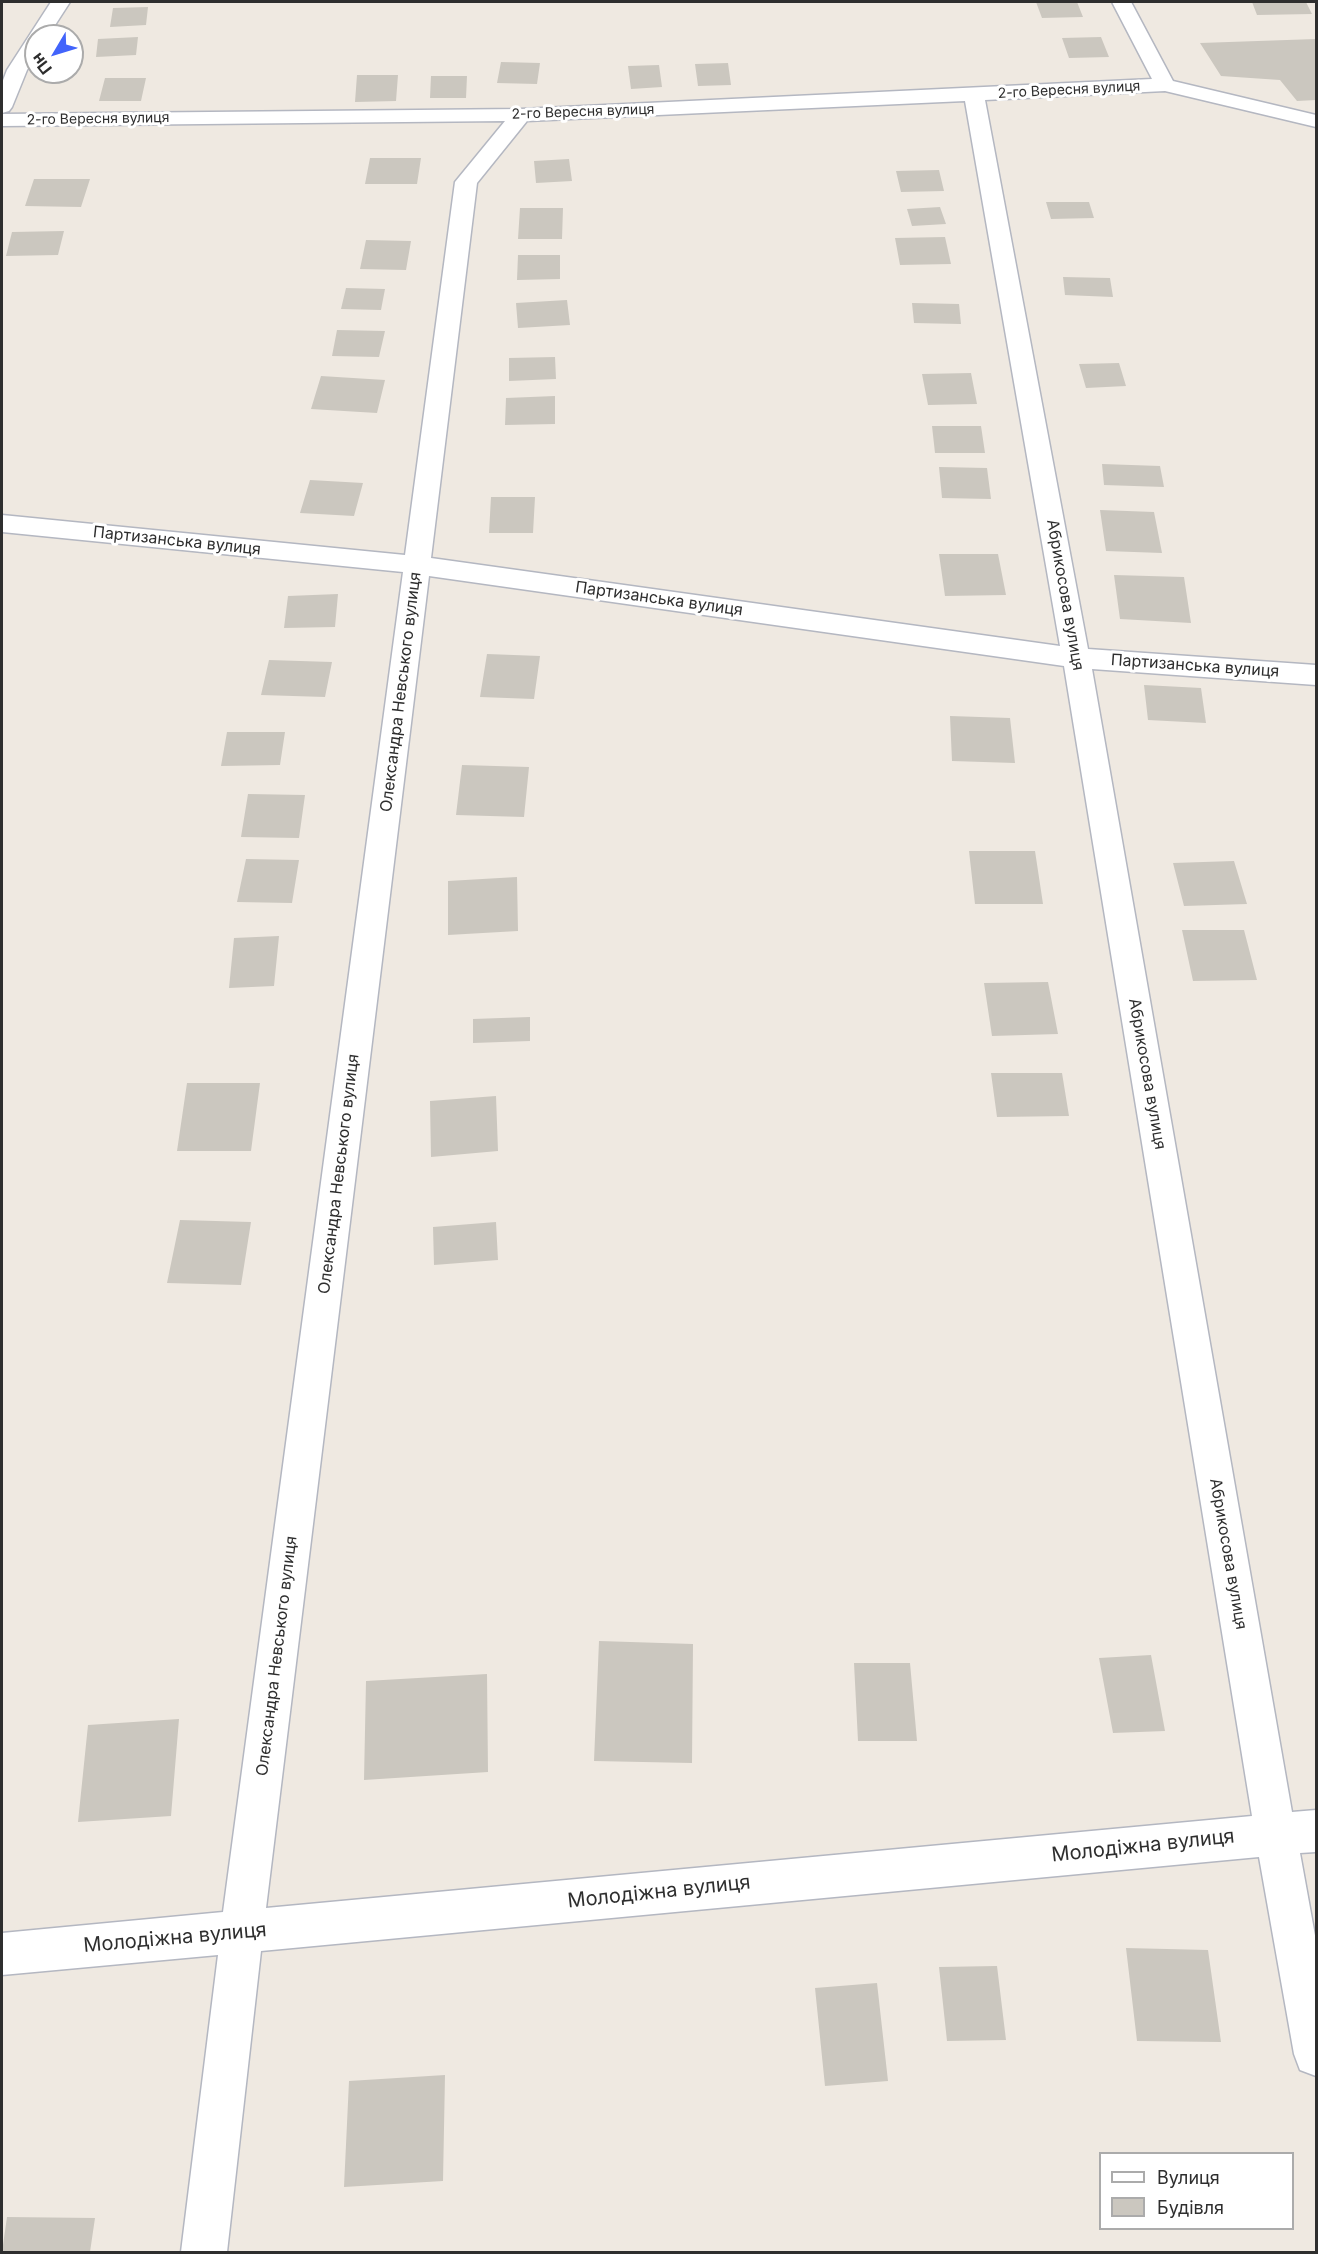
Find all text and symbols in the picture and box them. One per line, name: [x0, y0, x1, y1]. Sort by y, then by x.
north arrow: [24, 24, 84, 84]
text: Пн: [27, 49, 56, 79]
street label: 2-го Вересня вулиця: [997, 78, 1141, 102]
street label: 2-го Вересня вулиця: [511, 101, 655, 123]
street label: 2-го Вересня вулиця: [26, 109, 170, 129]
street label: Абрикосова вулиця: [1042, 518, 1088, 672]
street label: Партизанська вулиця: [92, 523, 262, 559]
street label: Олександра Невського вулиця: [377, 571, 425, 813]
street label: Партизанська вулиця: [574, 578, 744, 620]
street label: Партизанська вулиця: [1110, 651, 1280, 681]
street label: Абрикосова вулиця: [1124, 997, 1170, 1151]
street label: Олександра Невського вулиця: [315, 1053, 363, 1295]
street label: Абрикосова вулиця: [1205, 1477, 1251, 1631]
street label: Олександра Невського вулиця: [253, 1535, 301, 1777]
street label: Молодіжна вулиця: [1050, 1824, 1236, 1868]
street label: Молодіжна вулиця: [566, 1870, 752, 1914]
street label: Молодіжна вулиця: [82, 1918, 268, 1958]
legend: [1099, 2152, 1294, 2230]
text: Вулиця: [1157, 2167, 1220, 2188]
text: Будівля: [1157, 2197, 1224, 2218]

